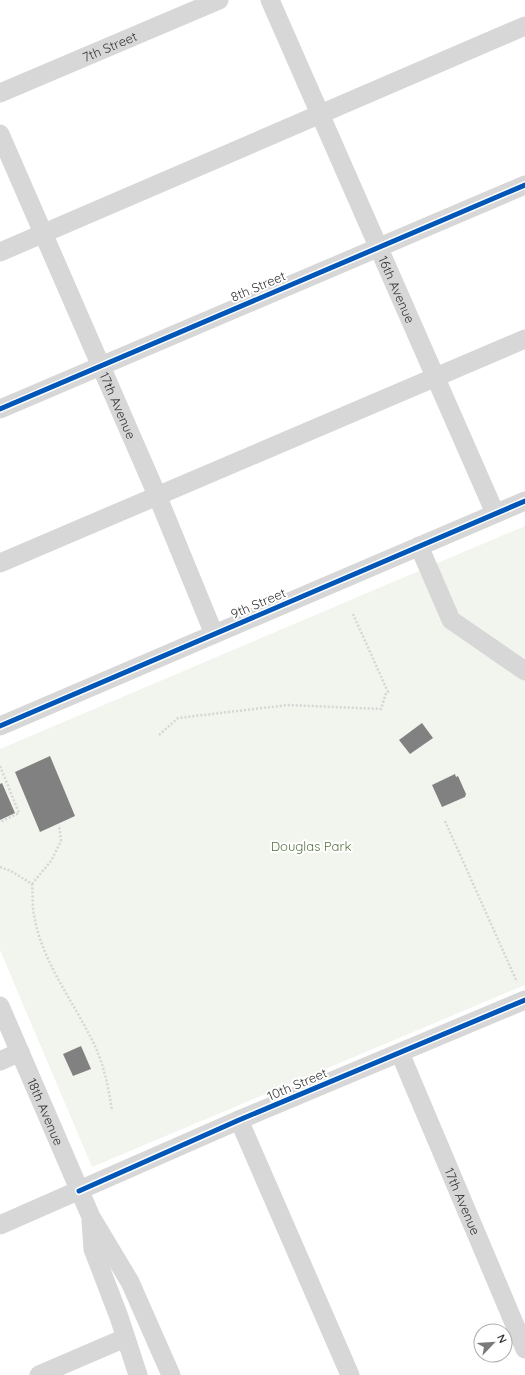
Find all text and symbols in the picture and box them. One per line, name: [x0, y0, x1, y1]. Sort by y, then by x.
street label: 7th Street: [80, 28, 139, 65]
street label: 16th Avenue: [375, 253, 419, 325]
street label: 8th Street: [228, 267, 288, 305]
street label: 17th Avenue: [96, 370, 140, 441]
street label: 9th Street: [228, 584, 288, 622]
park label: Douglas Park: [271, 838, 351, 854]
street label: 10th Street: [265, 1064, 329, 1104]
street label: 18th Avenue: [24, 1075, 67, 1148]
street label: 17th Avenue: [441, 1165, 484, 1237]
north arrow: [473, 1323, 513, 1363]
text: N: [494, 1332, 510, 1345]

